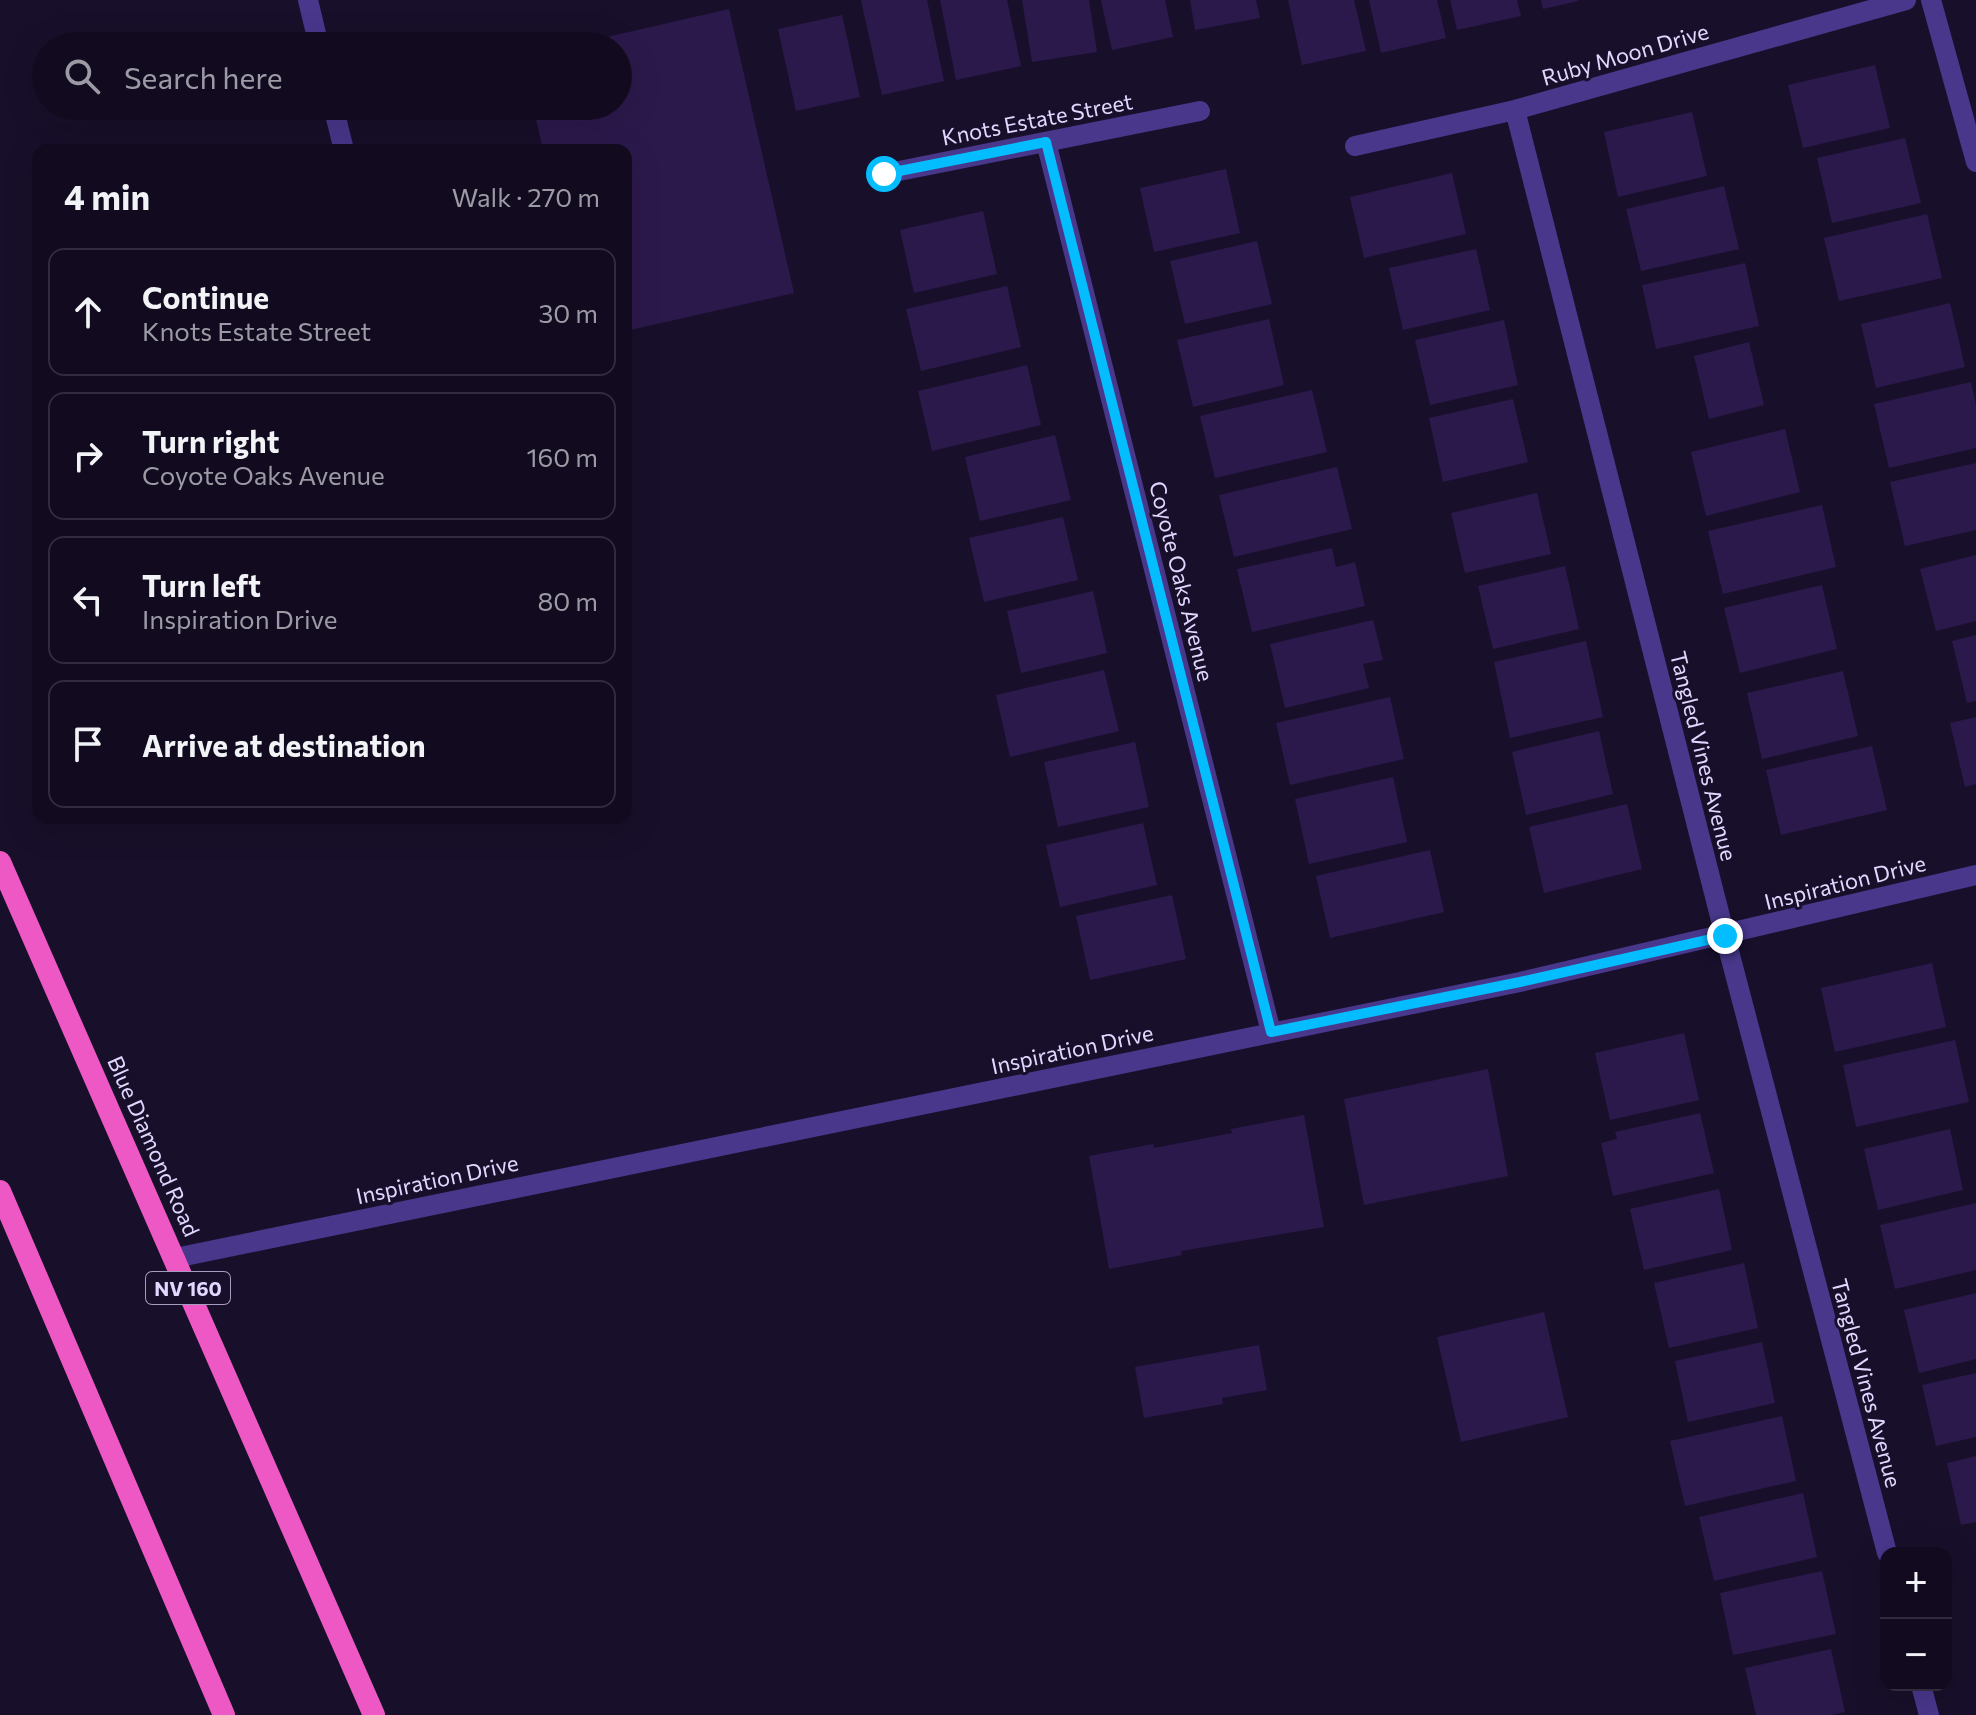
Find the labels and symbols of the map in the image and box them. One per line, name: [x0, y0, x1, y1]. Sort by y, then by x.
street label: Ruby Moon Drive: [1538, 17, 1712, 91]
street label: Knots Estate Street: [939, 87, 1135, 151]
route start: [866, 156, 902, 192]
street label: Coyote Oaks Avenue: [1144, 478, 1220, 684]
street label: Tangled Vines Avenue: [1665, 648, 1743, 864]
street label: Inspiration Drive: [1762, 849, 1928, 915]
route end: [1707, 918, 1743, 954]
street label: Inspiration Drive: [988, 1019, 1156, 1079]
street label: Blue Diamond Road: [102, 1052, 206, 1240]
street label: Inspiration Drive: [353, 1149, 521, 1209]
road number: NV 160: [146, 1272, 230, 1304]
street label: Tangled Vines Avenue: [1826, 1276, 1908, 1490]

